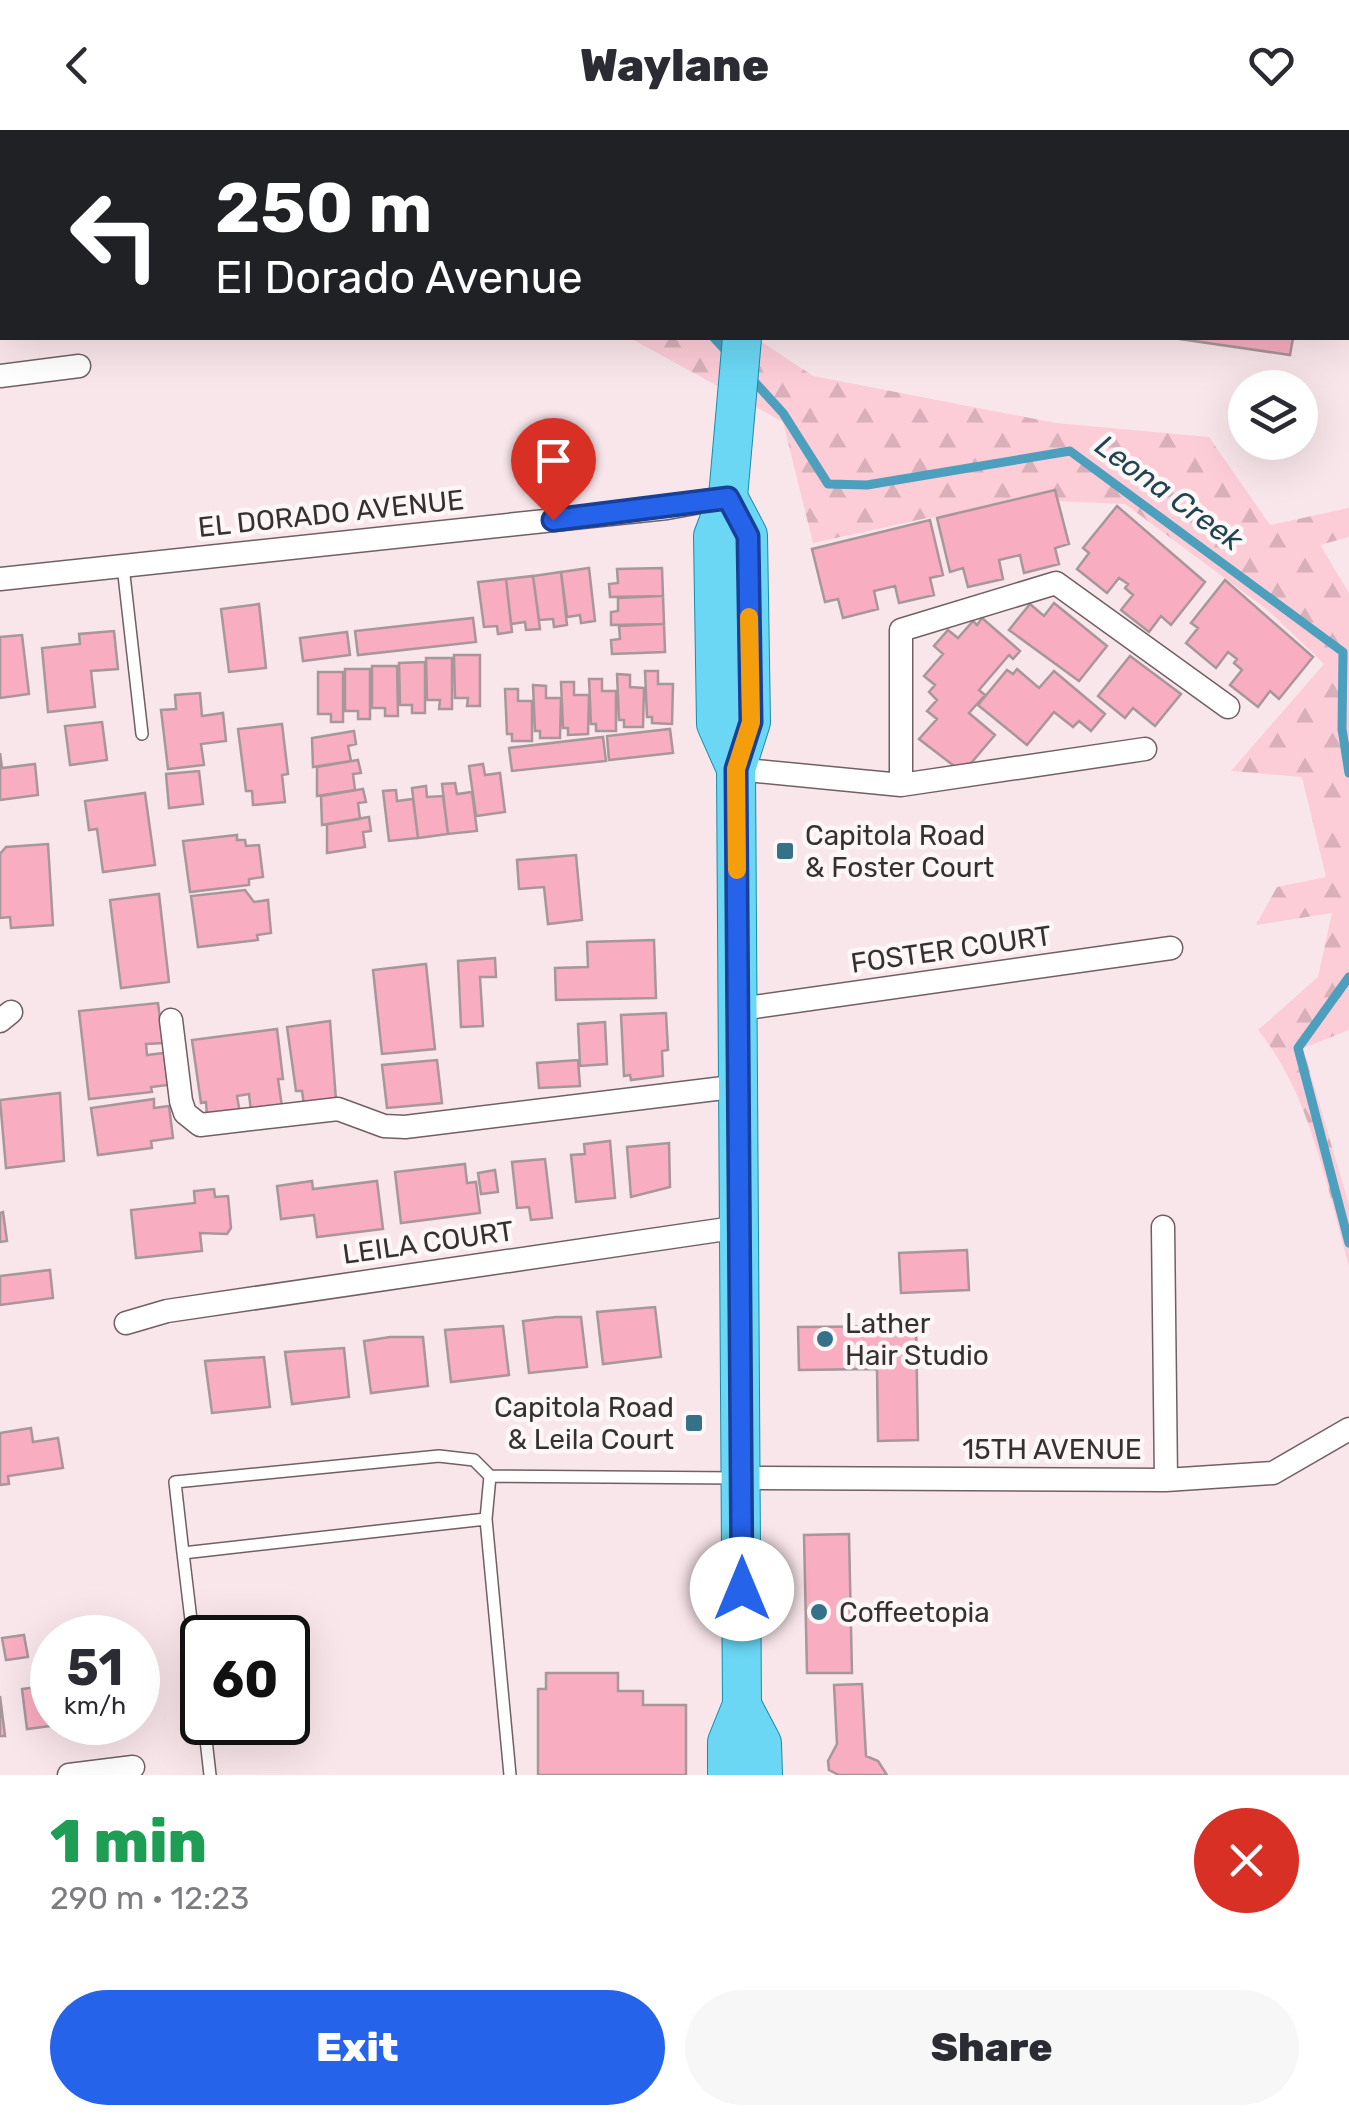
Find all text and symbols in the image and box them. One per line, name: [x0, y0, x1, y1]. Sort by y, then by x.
icon: back: [50, 38, 105, 93]
icon: heart: [1244, 38, 1299, 93]
text: Waylane: [580, 39, 769, 92]
text: 250 m: [215, 167, 432, 250]
icon: left: [50, 170, 180, 300]
text: El Dorado Avenue: [215, 251, 583, 304]
map controls: [1228, 370, 1318, 460]
button: layers: [1228, 370, 1318, 460]
pin: [511, 418, 596, 521]
water label: Leona Creek: [1088, 427, 1250, 559]
icon: arrive: [526, 433, 581, 488]
street label: EL DORADO AVENUE: [196, 483, 466, 544]
place label: Capitola Road & Foster Court: [805, 819, 994, 884]
marker: Capitola Road & Foster Court: [774, 840, 796, 862]
street label: FOSTER COURT: [849, 919, 1054, 980]
street label: LEILA COURT: [340, 1214, 516, 1271]
place label: Lather Hair Studio: [845, 1307, 989, 1372]
marker: Lather Hair Studio: [814, 1328, 836, 1350]
place label: Capitola Road & Leila Court: [494, 1391, 674, 1456]
marker: Capitola Road & Leila Court: [683, 1412, 705, 1434]
street label: 15TH AVENUE: [962, 1433, 1142, 1466]
position arrow: [690, 1537, 794, 1641]
place label: Coffeetopia: [839, 1596, 990, 1629]
marker: Coffeetopia: [808, 1601, 830, 1623]
speed limit sign: 60: [180, 1615, 310, 1745]
text: 51: [67, 1638, 123, 1698]
text: km/h: [64, 1691, 126, 1720]
text: 1 min: [50, 1806, 207, 1877]
button: close: [1194, 1808, 1299, 1913]
text: 290 m · 12:23: [50, 1879, 249, 1917]
button: Exit: [50, 1990, 665, 2105]
button: Share: [685, 1990, 1299, 2105]

